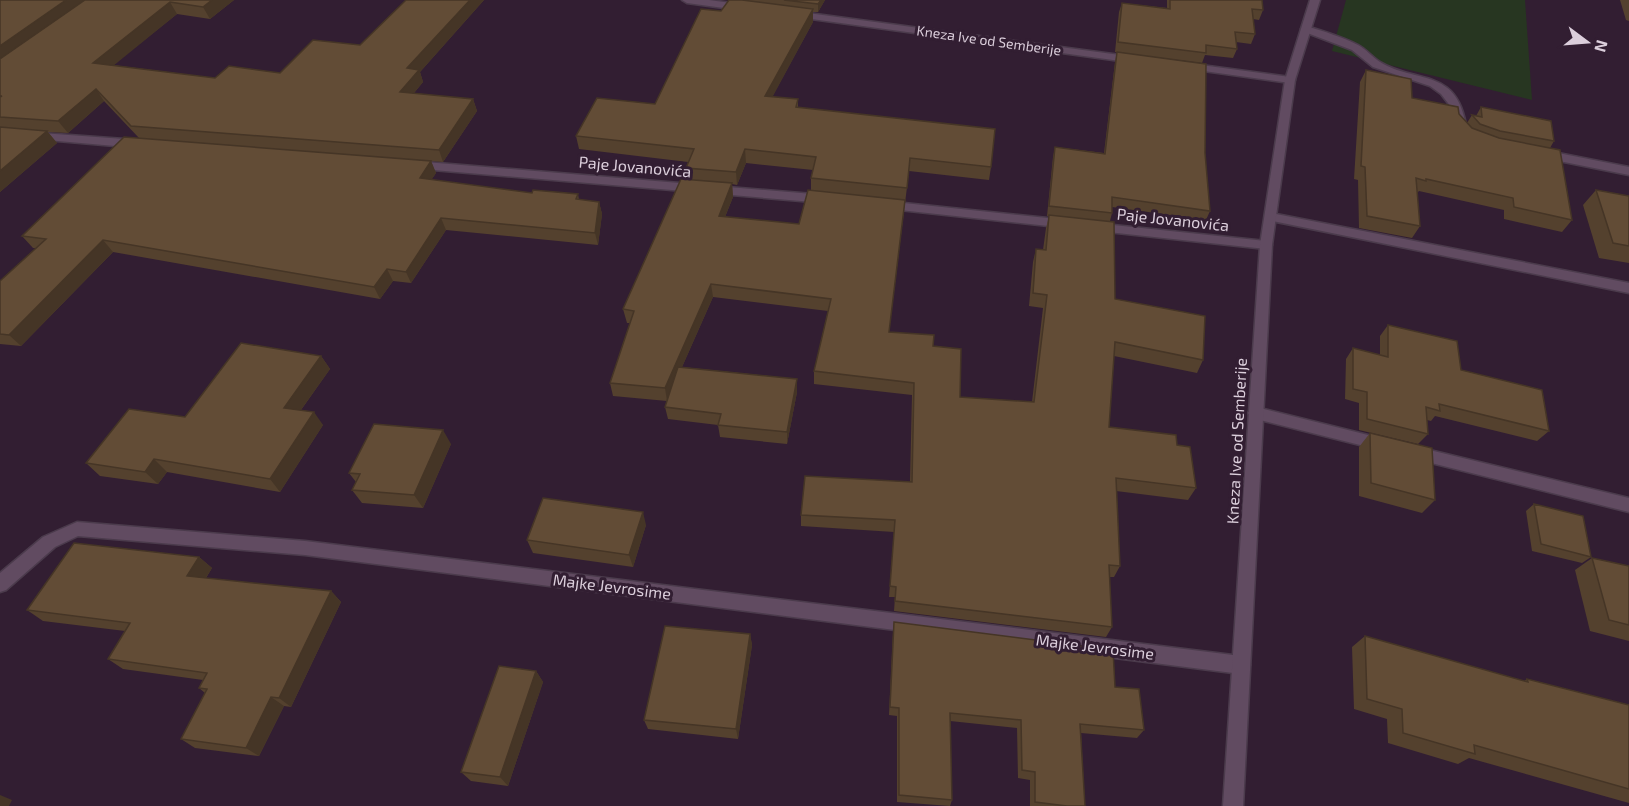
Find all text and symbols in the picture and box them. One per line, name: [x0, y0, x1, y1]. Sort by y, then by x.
north arrow: [1557, 12, 1617, 72]
street label: Kneza Ive od Semberije: [916, 21, 1062, 59]
text: N: [1591, 38, 1613, 54]
street label: Paje Jovanovića: [578, 152, 692, 181]
street label: Paje Jovanovića: [1116, 204, 1230, 235]
street label: Kneza Ive od Semberije: [1222, 357, 1251, 525]
street label: Majke Jevrosime: [552, 569, 672, 604]
street label: Majke Jevrosime: [1035, 629, 1155, 664]

